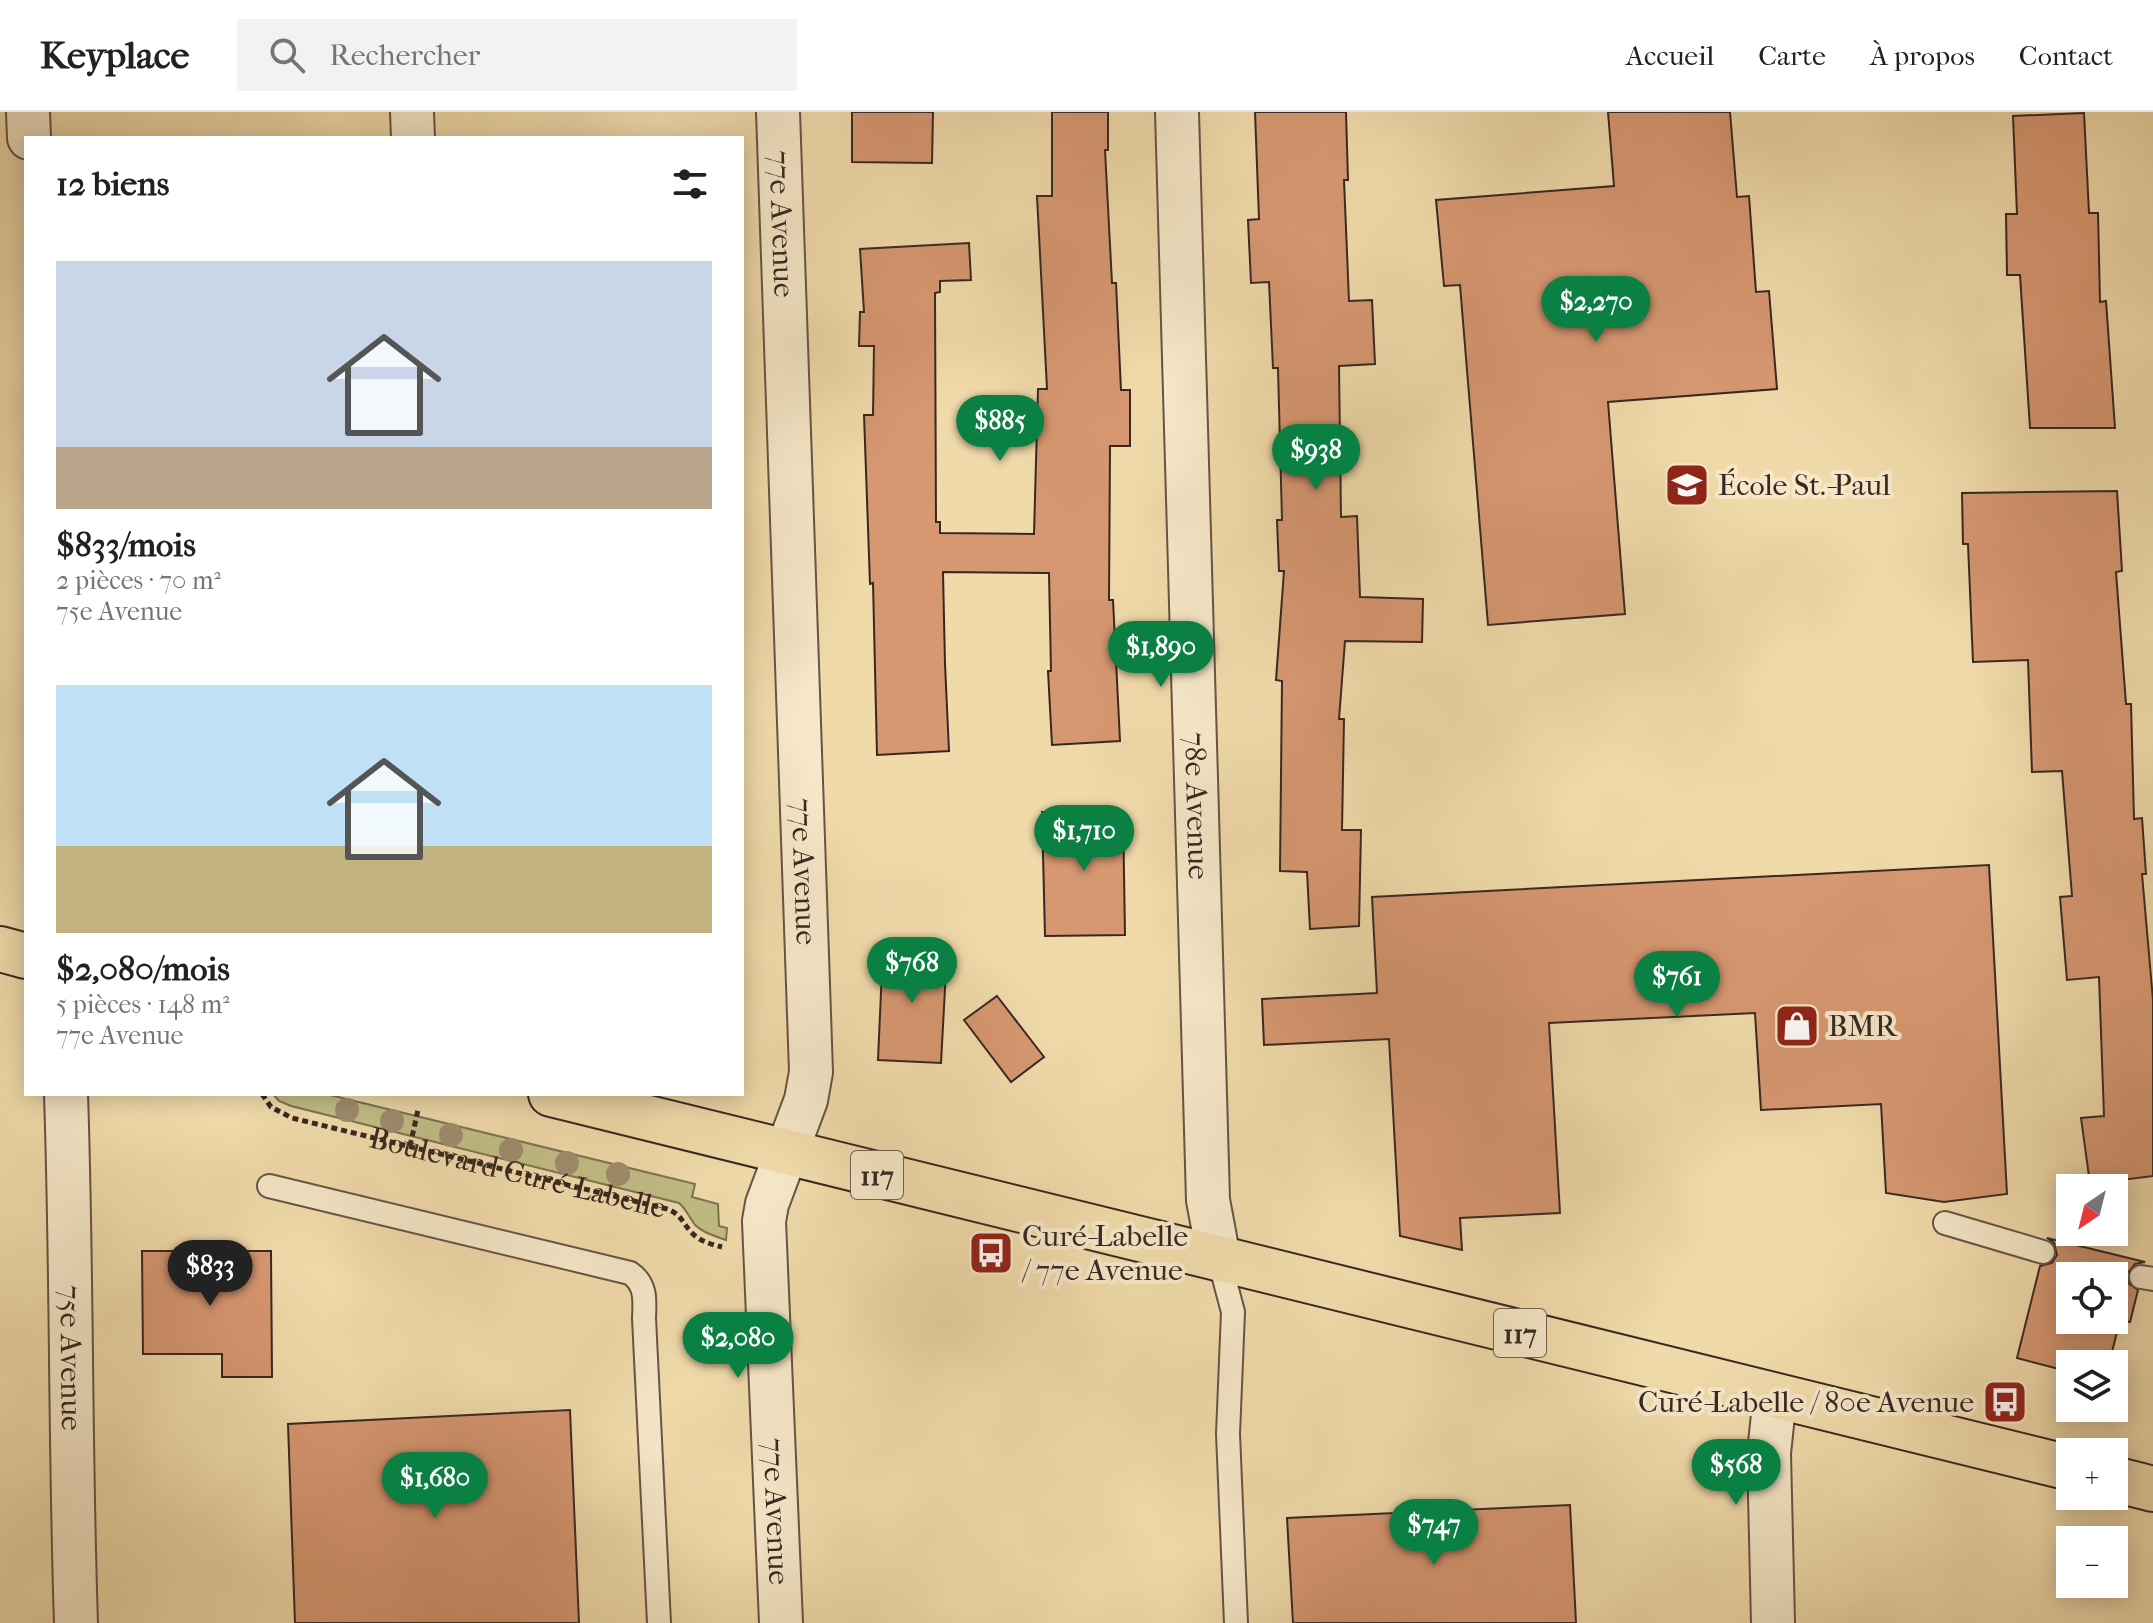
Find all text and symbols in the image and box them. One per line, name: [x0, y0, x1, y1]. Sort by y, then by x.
search box: [237, 19, 797, 91]
text: Keyplace: [40, 33, 189, 78]
icon: search: [265, 33, 309, 77]
text: Rechercher: [329, 38, 480, 73]
text: Accueil: [1626, 39, 1714, 72]
text: Carte: [1758, 39, 1826, 72]
text: À propos: [1870, 39, 1975, 72]
text: Contact: [2019, 39, 2113, 72]
street label: 77e Avenue: [761, 150, 801, 298]
icon: filters: [668, 162, 712, 206]
text: 12 biens: [56, 164, 169, 204]
pin: $2,270: [1531, 276, 1661, 344]
text: $2,270: [1559, 286, 1633, 317]
icon: home: [312, 313, 456, 457]
pin: $885: [953, 395, 1047, 463]
text: $885: [974, 405, 1026, 436]
pin: $938: [1269, 424, 1363, 492]
text: $938: [1290, 434, 1342, 465]
school or university icon: École St.-Paul: [1663, 461, 1711, 509]
place label: École St.-Paul: [1718, 468, 1890, 503]
text: $833/mois: [56, 525, 196, 565]
text: 2 pièces · 70 m²: [56, 565, 221, 596]
text: 75e Avenue: [56, 596, 182, 627]
pin: $1,890: [1096, 621, 1226, 689]
text: $1,890: [1126, 631, 1196, 662]
street label: 78e Avenue: [1177, 731, 1216, 880]
icon: home: [312, 737, 456, 881]
street label: 77e Avenue: [784, 797, 824, 946]
pin: $1,710: [1019, 805, 1149, 873]
text: $1,710: [1052, 815, 1116, 846]
pin: $768: [865, 937, 959, 1005]
text: $768: [885, 947, 939, 978]
text: $2,080/mois: [56, 949, 230, 989]
pin: $761: [1630, 951, 1724, 1019]
text: $761: [1652, 961, 1702, 992]
text: 5 pièces · 148 m²: [56, 989, 230, 1020]
shop icon: BMR: [1773, 1002, 1821, 1050]
place label: BMR: [1828, 1009, 1898, 1044]
text: 77e Avenue: [56, 1020, 183, 1051]
street label: Boulevard Curé-Labelle: [366, 1120, 670, 1226]
road number: 117: [851, 1151, 903, 1199]
north arrow: [2056, 1174, 2128, 1246]
map controls: [2056, 1174, 2128, 1598]
place label: Curé-Labelle / 77e Avenue: [1021, 1219, 1188, 1288]
bus stop icon: Curé-Labelle / 77e Avenue: [967, 1229, 1015, 1277]
pin: $833: [163, 1240, 257, 1308]
text: $833: [186, 1250, 234, 1281]
button: locate: [2056, 1262, 2128, 1334]
street label: 75e Avenue: [52, 1285, 89, 1431]
road number: 117: [1494, 1309, 1546, 1357]
pin: $2,080: [673, 1312, 803, 1380]
text: $2,080: [701, 1322, 775, 1353]
button: layers: [2056, 1350, 2128, 1422]
bus stop icon: Curé-Labelle / 80e Avenue: [1981, 1378, 2029, 1426]
place label: Curé-Labelle / 80e Avenue: [1638, 1385, 1974, 1420]
street label: 77e Avenue: [755, 1437, 796, 1586]
button: +: [2056, 1438, 2128, 1510]
pin: $568: [1689, 1439, 1783, 1507]
text: $568: [1710, 1449, 1762, 1480]
pin: $1,680: [370, 1452, 500, 1520]
text: $1,680: [400, 1462, 470, 1493]
pin: $747: [1387, 1499, 1481, 1567]
text: $747: [1407, 1509, 1461, 1540]
button: −: [2056, 1526, 2128, 1598]

